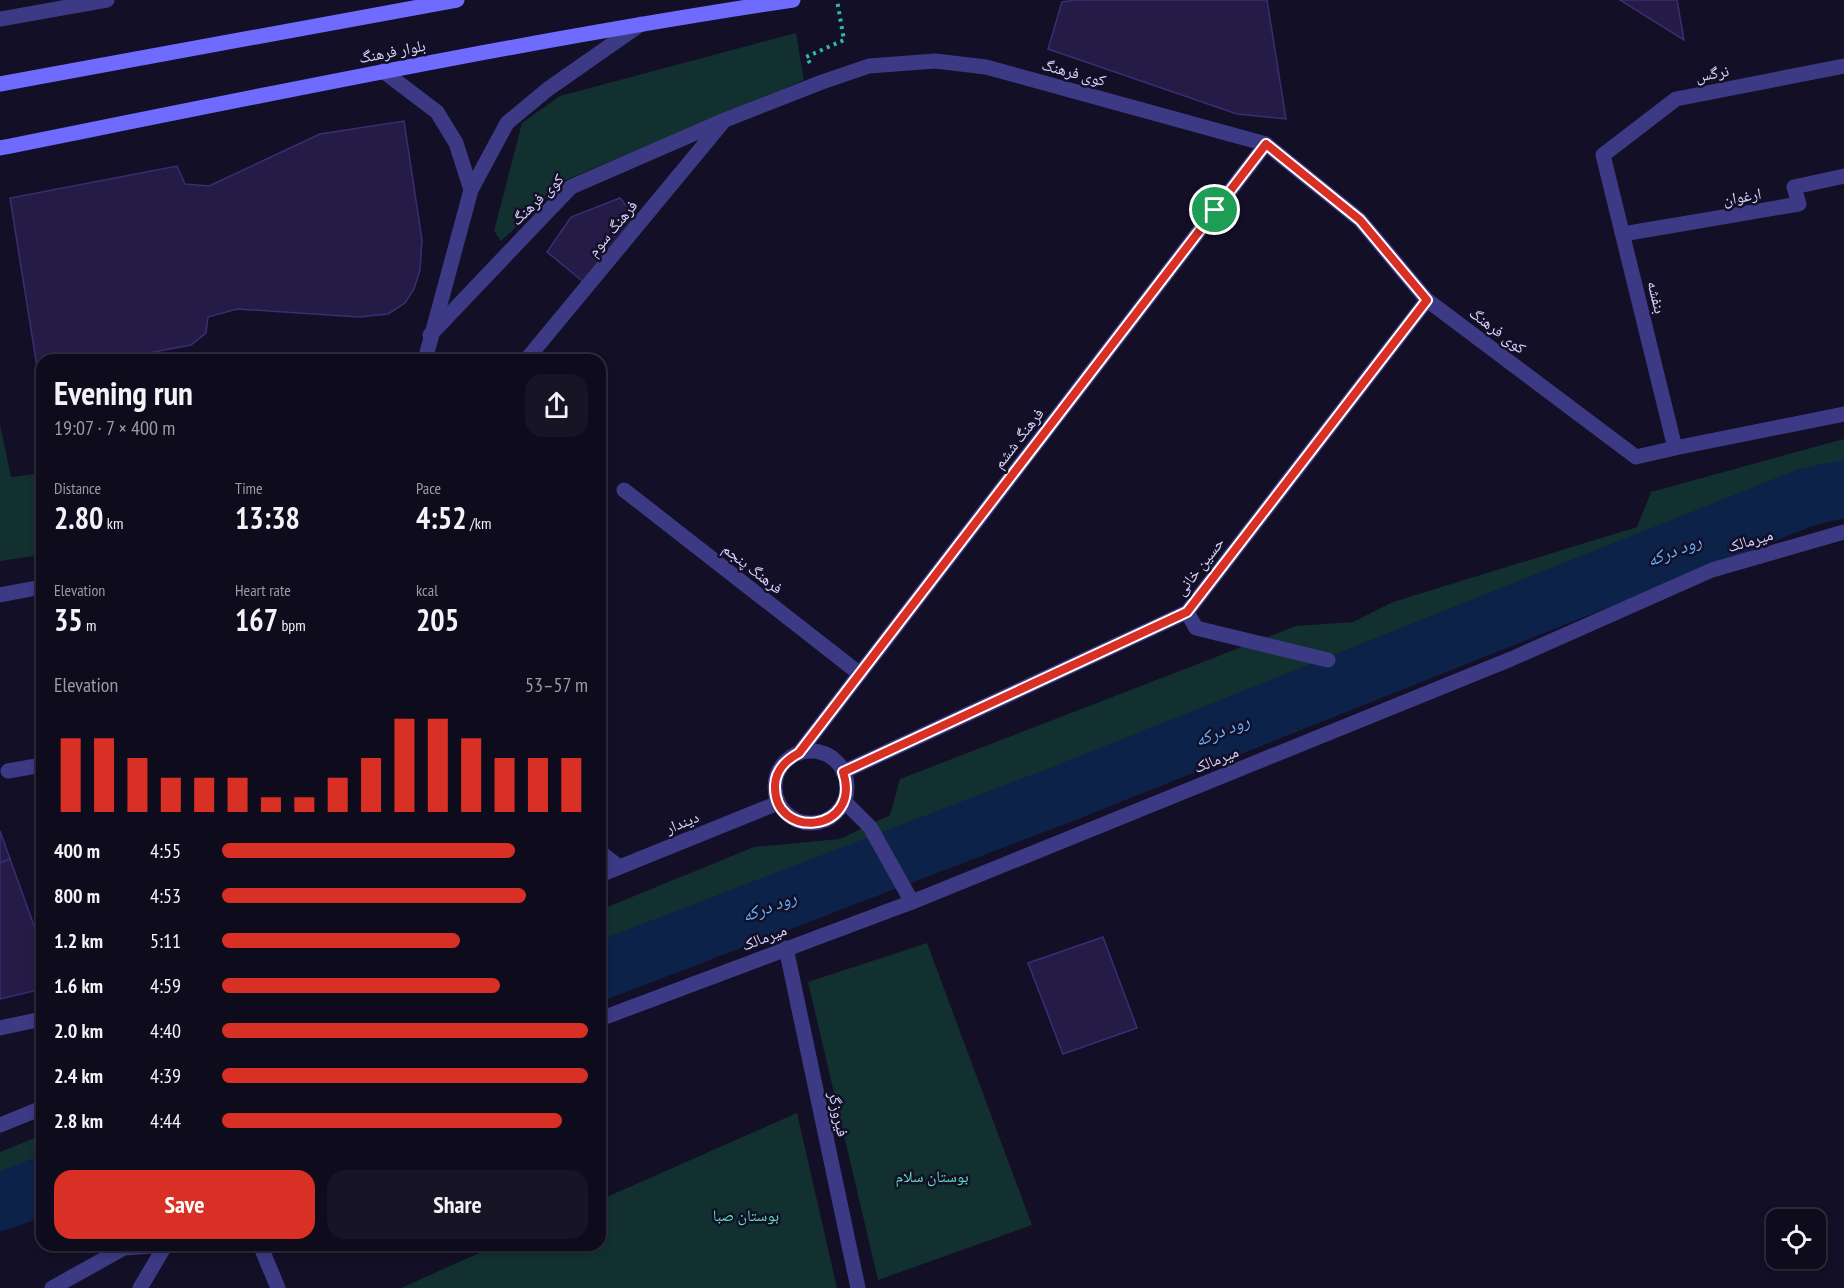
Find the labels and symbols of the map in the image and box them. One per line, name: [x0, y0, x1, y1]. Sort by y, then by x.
street label: بلوار فرهنگ: [357, 35, 427, 67]
street label: کوی فرهنگ: [1039, 54, 1109, 91]
street label: نرگس: [1694, 60, 1731, 87]
street label: کوی فرهنگ: [506, 169, 569, 230]
street label: ارغوان: [1721, 183, 1763, 210]
pin: [1189, 184, 1240, 235]
street label: فرهنگ سوم: [583, 196, 642, 261]
street label: بنفشه: [1643, 279, 1671, 315]
street label: کوی فرهنگ: [1465, 302, 1531, 359]
street label: فرهنگ ششم: [988, 404, 1049, 473]
street label: میرمالک: [1725, 524, 1775, 556]
water label: رود درکه: [1643, 529, 1705, 571]
street label: حسین خانی: [1170, 533, 1229, 600]
street label: فرهنگ پنجم: [718, 538, 787, 599]
water label: رود درکه: [1191, 709, 1253, 751]
street label: میرمالک: [1191, 741, 1241, 777]
street label: دیندار: [661, 806, 702, 838]
water label: رود درکه: [738, 885, 800, 927]
street label: میرمالک: [739, 919, 789, 955]
street label: فیروزگر: [824, 1089, 854, 1138]
park label: بوستان سلام: [895, 1166, 969, 1187]
park label: بوستان صبا: [713, 1205, 779, 1226]

